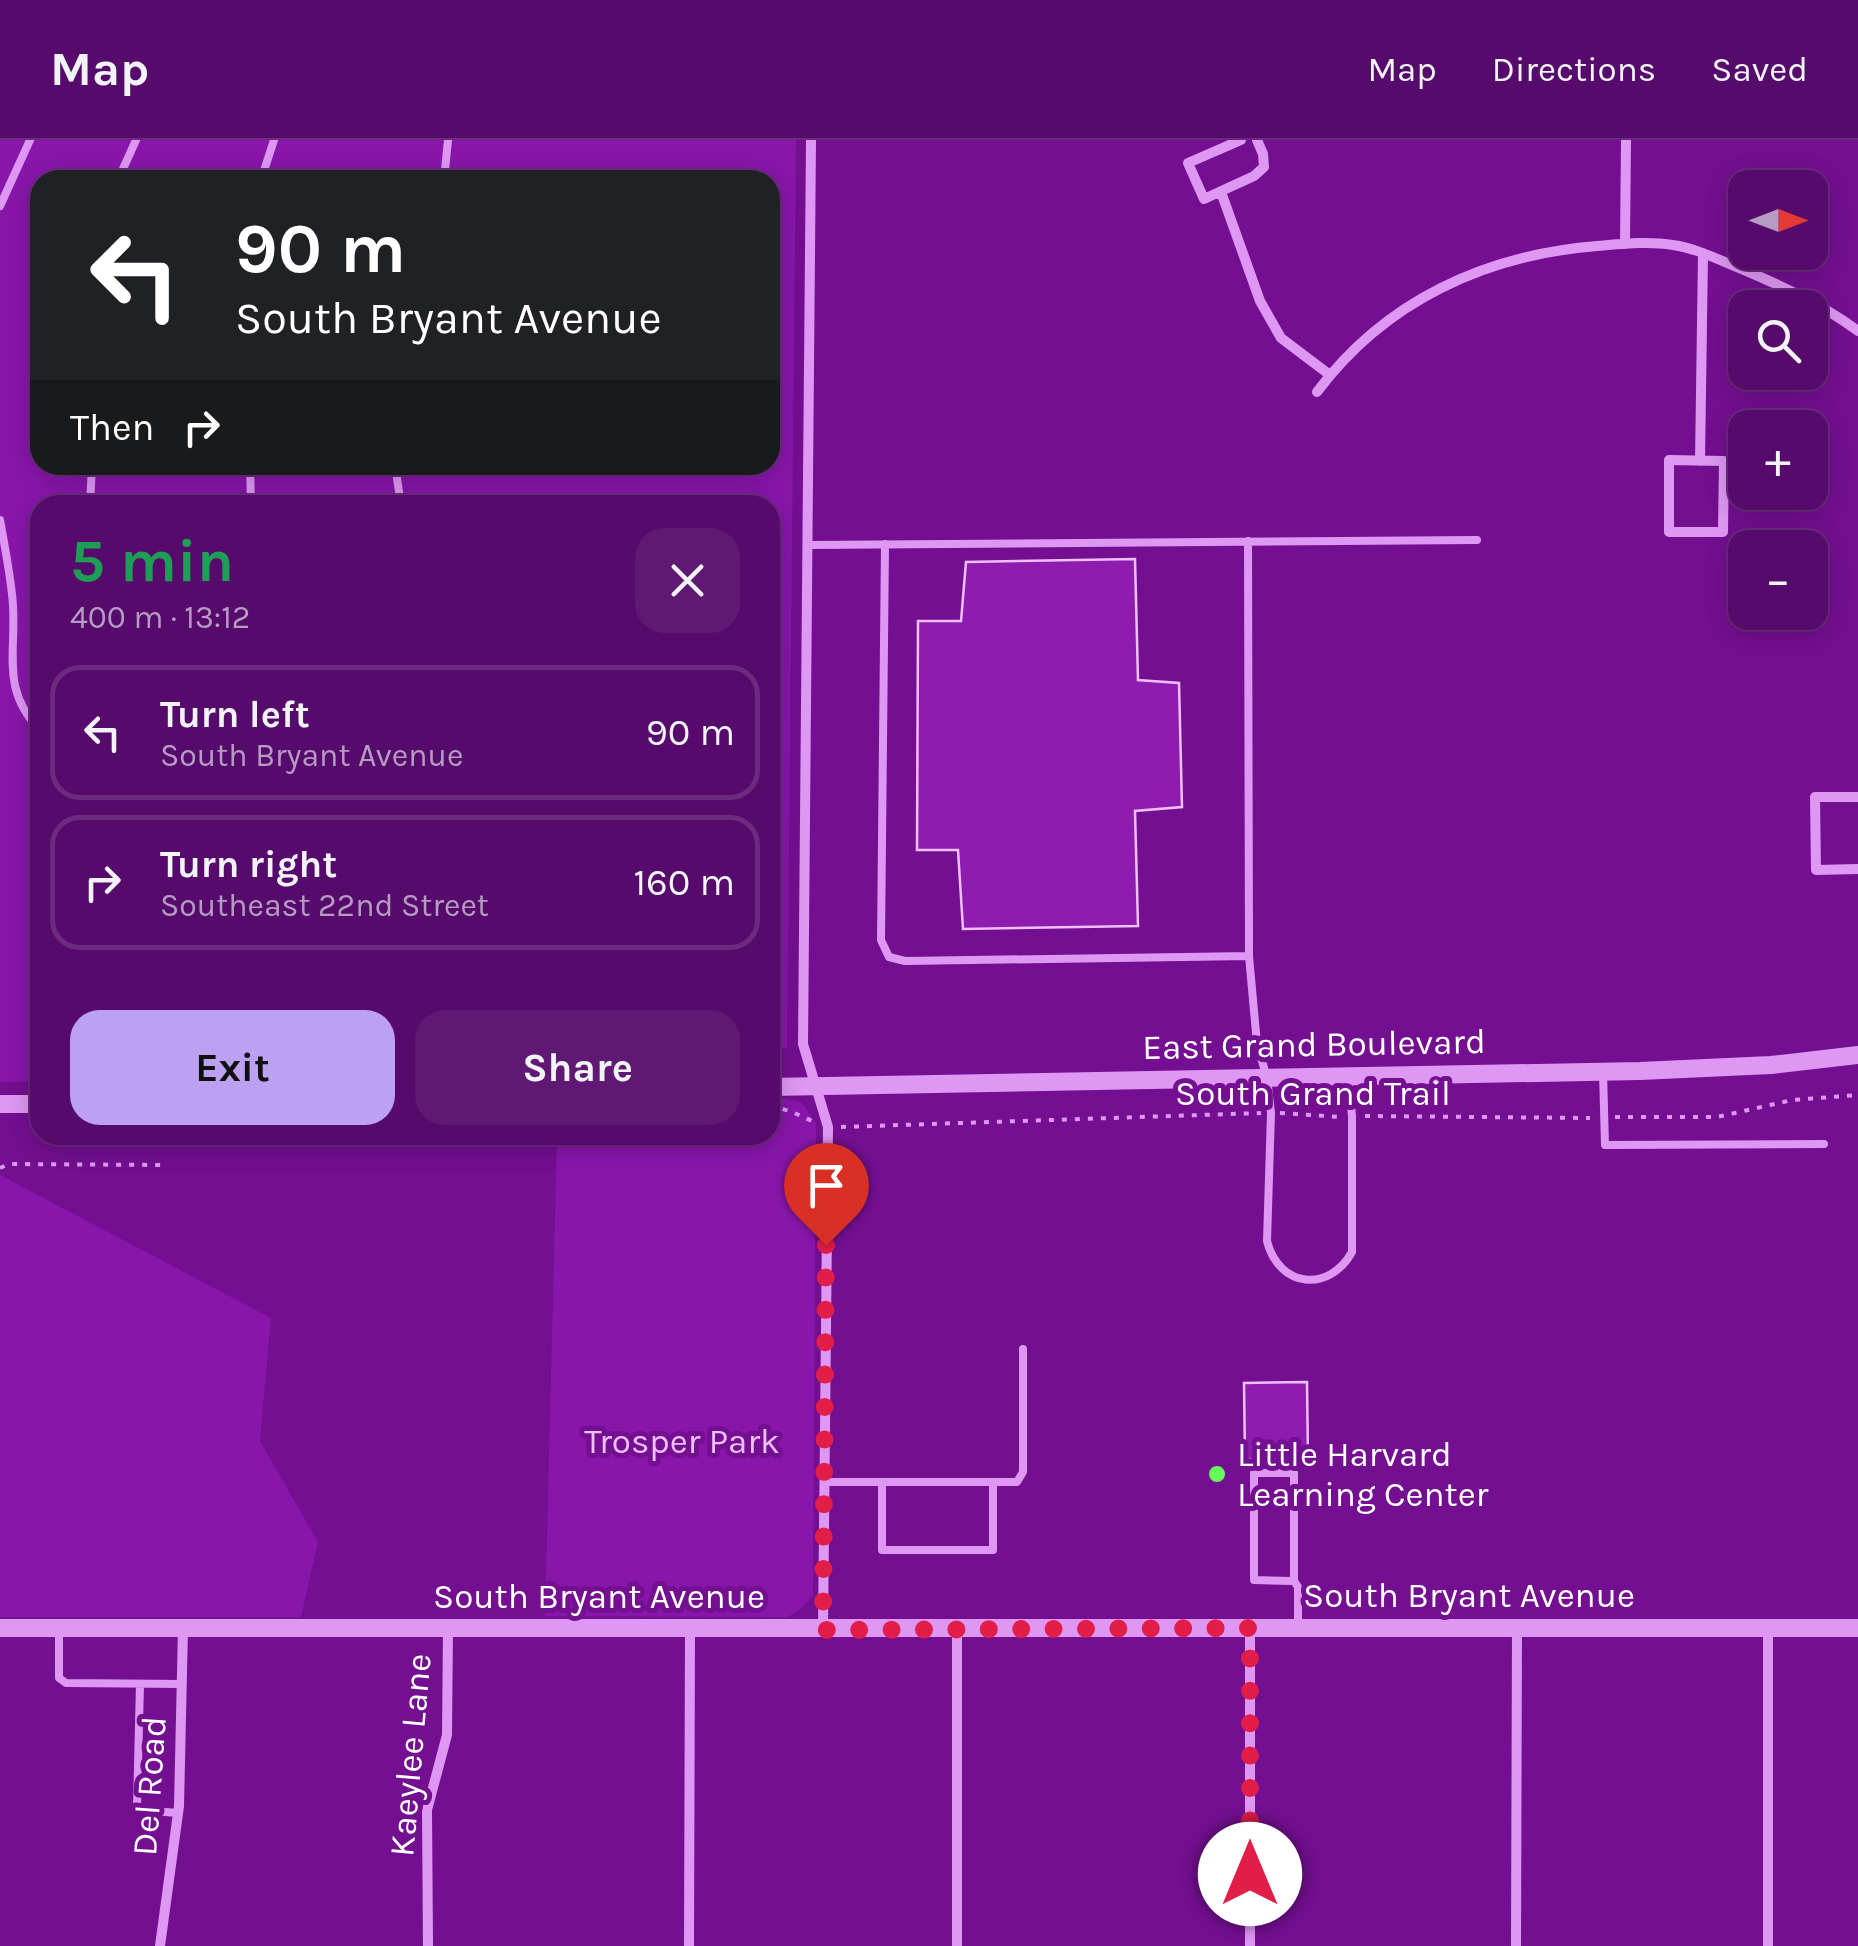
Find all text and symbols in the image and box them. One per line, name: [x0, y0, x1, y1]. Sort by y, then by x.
text: Map: [50, 41, 149, 97]
text: Map: [1367, 49, 1437, 90]
text: Directions: [1492, 49, 1656, 90]
text: Saved: [1711, 49, 1808, 90]
north arrow: [1728, 170, 1828, 270]
map controls: [1728, 170, 1828, 630]
text: 90 m: [235, 208, 406, 290]
icon: left: [70, 210, 200, 340]
button: search: [1728, 290, 1828, 390]
text: South Bryant Avenue: [235, 292, 662, 344]
icon: right: [174, 400, 229, 455]
text: Then: [70, 405, 154, 450]
button: +: [1728, 410, 1828, 510]
text: 5 min: [70, 526, 234, 596]
button: close: [635, 528, 740, 633]
button: −: [1728, 530, 1828, 630]
text: 400 m · 13:12: [70, 599, 250, 636]
text: Turn left: [160, 692, 310, 737]
icon: left: [75, 705, 130, 760]
text: 90 m: [646, 710, 735, 755]
text: South Bryant Avenue: [160, 737, 463, 774]
text: Turn right: [160, 842, 337, 887]
icon: right: [75, 855, 130, 910]
text: 160 m: [634, 860, 735, 905]
text: Southeast 22nd Street: [160, 887, 489, 924]
button: Exit: [70, 1010, 395, 1125]
button: Share: [415, 1010, 740, 1125]
street label: East Grand Boulevard: [1142, 1021, 1486, 1068]
street label: South Grand Trail: [1175, 1073, 1451, 1114]
pin: [784, 1143, 869, 1246]
icon: arrive: [799, 1158, 854, 1213]
park label: Trosper Park: [584, 1421, 780, 1462]
place label: Little Harvard Learning Center: [1237, 1434, 1489, 1515]
marker: Little Harvard Learning Center: [1206, 1463, 1228, 1485]
street label: South Bryant Avenue: [1303, 1575, 1635, 1616]
street label: South Bryant Avenue: [433, 1576, 765, 1617]
street label: Kaeylee Lane: [381, 1652, 440, 1858]
street label: Del Road: [124, 1715, 175, 1857]
position arrow: [1198, 1822, 1302, 1926]

